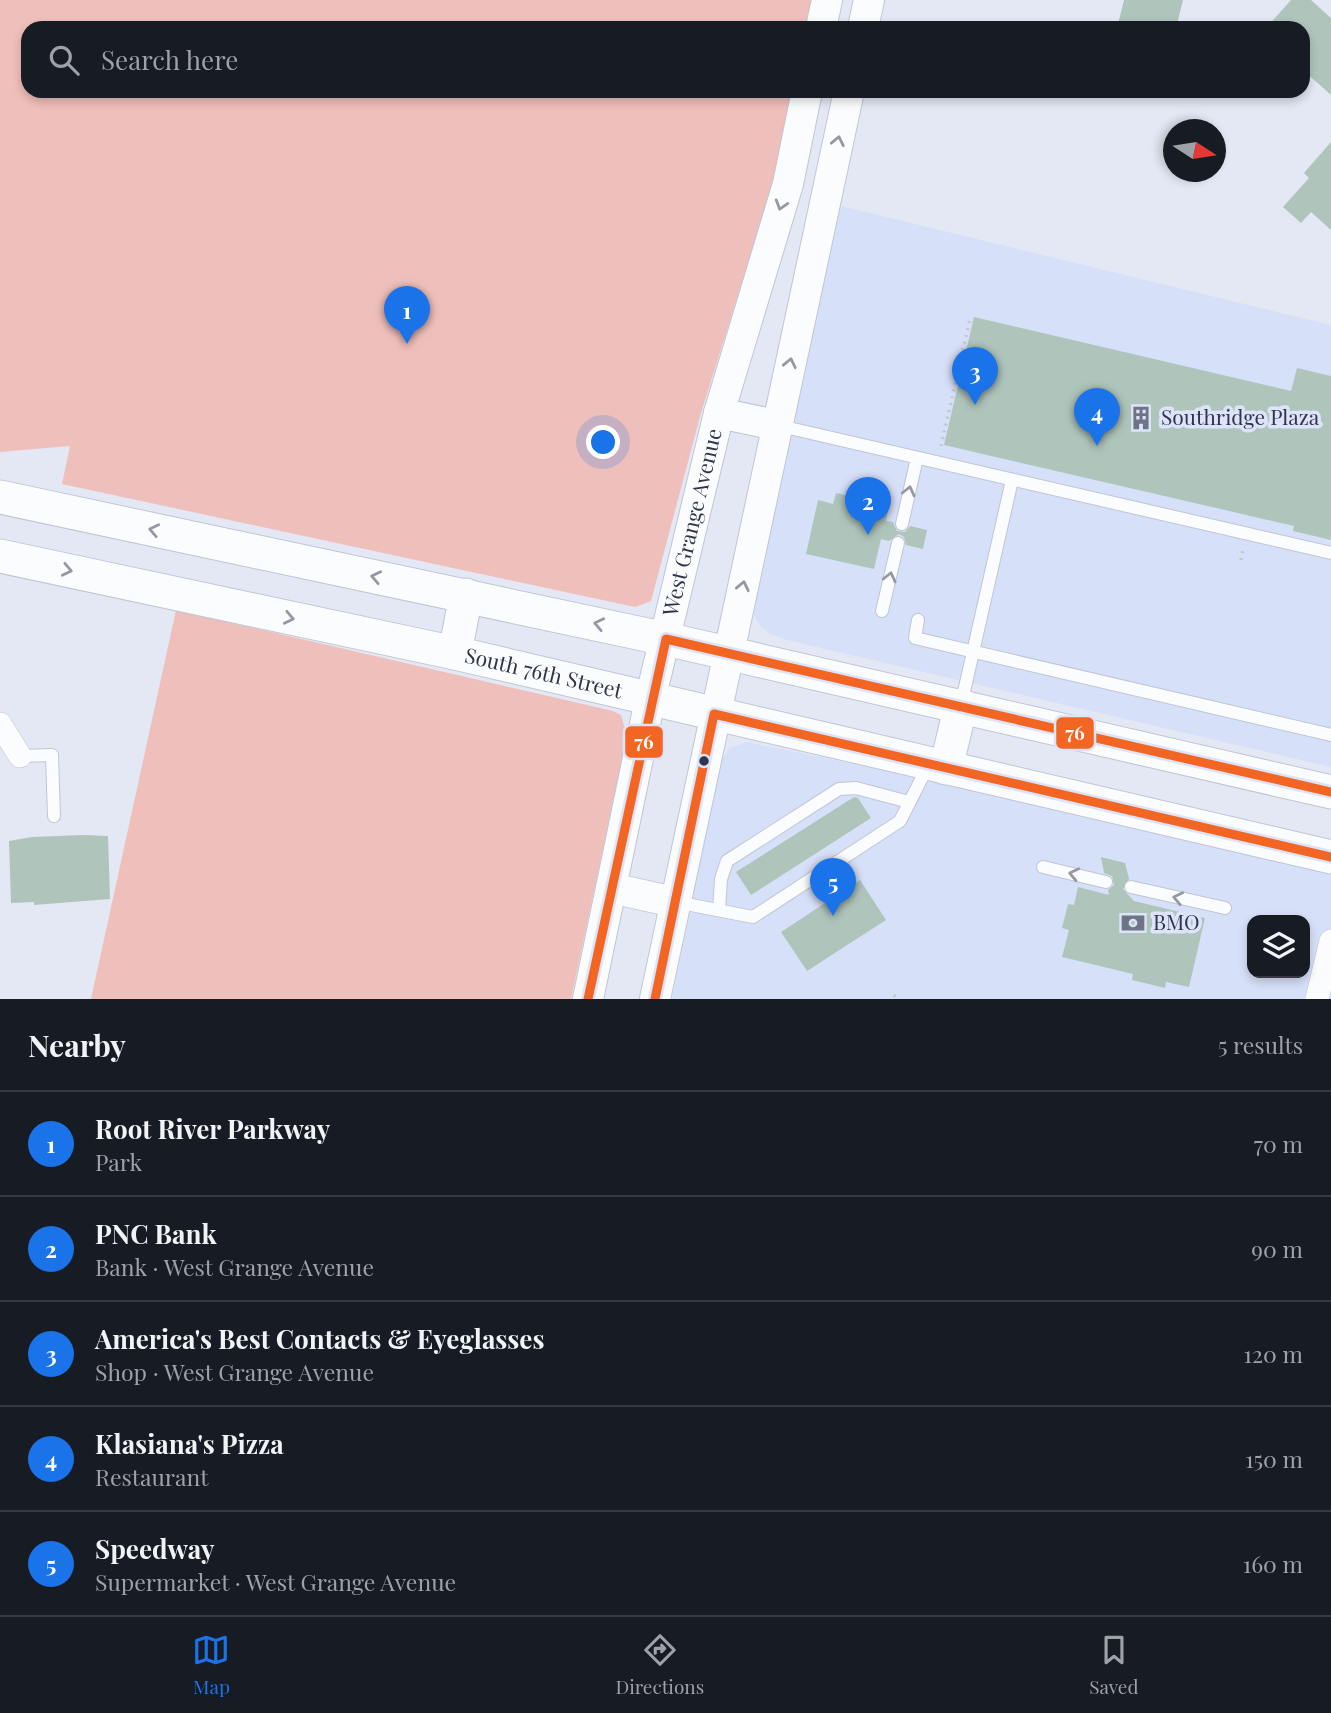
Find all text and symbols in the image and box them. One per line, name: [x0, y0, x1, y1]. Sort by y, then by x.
search box: [21, 21, 1310, 98]
icon: search: [45, 41, 83, 79]
text: Search here: [101, 42, 238, 77]
north arrow: [1163, 119, 1226, 182]
one-way arrow: [830, 135, 845, 147]
one-way arrow: [775, 199, 790, 211]
pin: 1: [384, 286, 430, 344]
pin: 3: [952, 347, 998, 405]
one-way arrow: [782, 357, 796, 369]
pin: 4: [1074, 388, 1120, 446]
place label: Southridge Plaza: [1161, 402, 1320, 430]
building icon: Southridge Plaza: [1127, 404, 1155, 432]
your location: [586, 425, 620, 459]
street label: West Grange Avenue: [654, 425, 727, 620]
pin: 2: [845, 477, 891, 535]
one-way arrow: [901, 485, 916, 497]
one-way arrow: [148, 523, 160, 538]
one-way arrow: [61, 562, 73, 577]
one-way arrow: [370, 570, 382, 585]
one-way arrow: [882, 571, 896, 583]
one-way arrow: [734, 580, 749, 592]
one-way arrow: [283, 609, 295, 624]
one-way arrow: [593, 618, 605, 633]
street label: South 76th Street: [462, 640, 626, 704]
line badge: 76: [1055, 716, 1095, 750]
text: 76: [1065, 719, 1085, 745]
line badge: 76: [624, 725, 664, 759]
text: 76: [634, 728, 654, 754]
unlabelled marker: [697, 754, 711, 768]
pin: 5: [810, 858, 856, 916]
one-way arrow: [1069, 868, 1081, 883]
one-way arrow: [1172, 891, 1184, 906]
place label: BMO: [1153, 907, 1200, 935]
bank icon: BMO: [1119, 909, 1147, 937]
map controls: [1247, 915, 1310, 978]
button: layers: [1247, 915, 1310, 978]
text: Nearby: [28, 1025, 126, 1065]
text: 5 results: [1218, 1029, 1303, 1060]
text: Root River Parkway: [95, 1111, 330, 1146]
text: 1: [47, 1128, 55, 1159]
text: 70 m: [1254, 1128, 1303, 1159]
text: Park: [95, 1146, 142, 1177]
text: PNC Bank: [95, 1216, 217, 1251]
text: 2: [45, 1233, 57, 1264]
text: 90 m: [1251, 1233, 1303, 1264]
text: Bank · West Grange Avenue: [95, 1251, 374, 1282]
text: America's Best Contacts & Eyeglasses: [95, 1321, 544, 1356]
text: 3: [45, 1338, 57, 1369]
text: 120 m: [1244, 1338, 1303, 1369]
text: Shop · West Grange Avenue: [95, 1356, 374, 1387]
text: Klasiana's Pizza: [95, 1426, 284, 1461]
text: 4: [45, 1443, 57, 1474]
text: 150 m: [1245, 1443, 1303, 1474]
text: Restaurant: [95, 1461, 208, 1492]
text: Speedway: [95, 1531, 214, 1566]
text: 5: [46, 1548, 56, 1579]
text: 160 m: [1243, 1548, 1303, 1579]
text: Supermarket · West Grange Avenue: [95, 1566, 456, 1597]
tab: Map: [192, 1631, 230, 1699]
tab: Directions: [615, 1631, 704, 1699]
tab: Saved: [1089, 1631, 1139, 1699]

